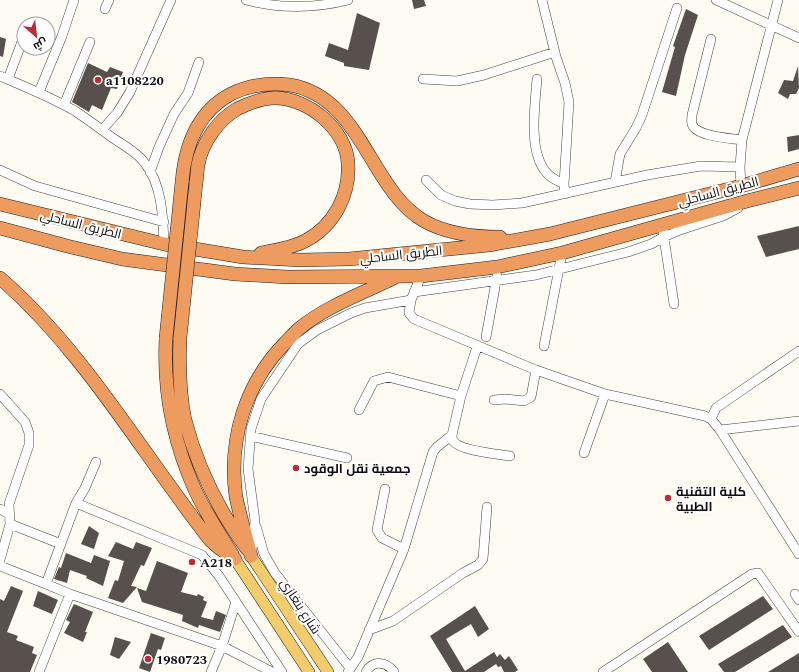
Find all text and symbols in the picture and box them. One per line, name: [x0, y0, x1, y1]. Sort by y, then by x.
north arrow: [16, 16, 56, 56]
text: ش: [30, 34, 51, 55]
place label: a1108220: [106, 71, 164, 91]
marker: a1108220: [93, 75, 103, 85]
street label: الطريق الساحلي: [676, 172, 761, 212]
street label: الطريق الساحلي: [38, 205, 123, 245]
street label: الطريق الساحلي: [359, 241, 443, 269]
place label: جمعية نقل الوقود: [304, 459, 410, 479]
marker: جمعية نقل الوقود: [291, 463, 301, 473]
place label: كلية التقنية الطبية: [676, 482, 746, 517]
marker: كلية التقنية الطبية: [663, 493, 673, 503]
place label: A218: [200, 553, 232, 573]
marker: A218: [187, 557, 197, 567]
street label: شارع بنغازي: [275, 575, 326, 638]
place label: 1980723: [156, 650, 207, 670]
marker: 1980723: [143, 654, 153, 664]

